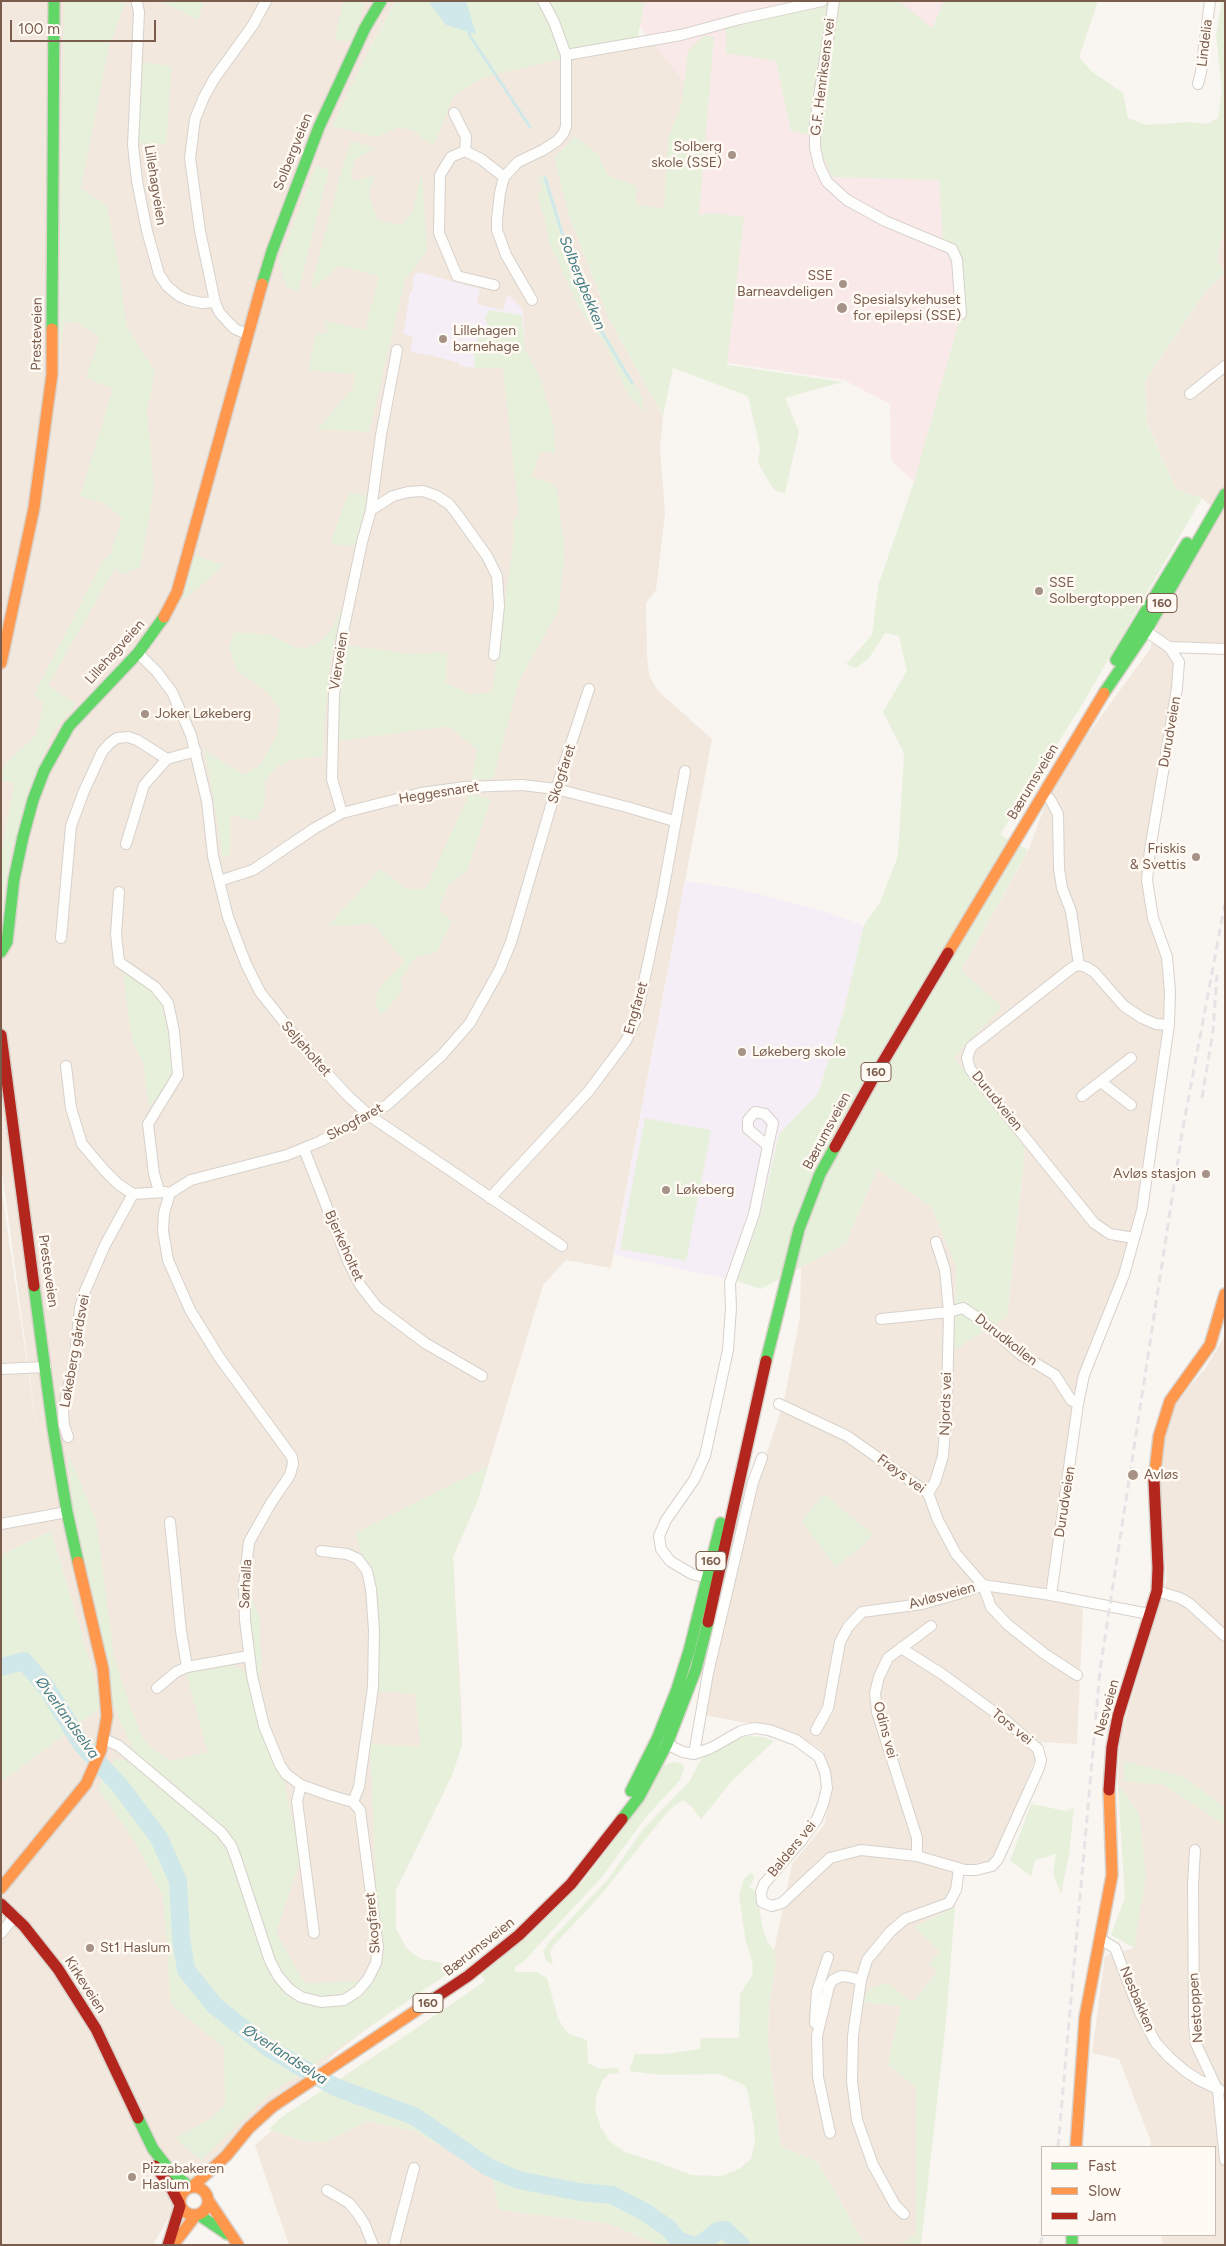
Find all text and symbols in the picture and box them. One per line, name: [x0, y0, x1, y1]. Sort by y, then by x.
scale bar: [12, 10, 159, 42]
street label: G.F. Henriksens vei: [807, 17, 839, 137]
street label: Lindelia: [1194, 18, 1216, 68]
text: 100 m: [18, 20, 60, 38]
street label: Solbergveien: [270, 111, 316, 193]
place label: Solberg skole (SSE): [651, 139, 722, 172]
street label: Lillehagveien: [140, 144, 170, 226]
marker: Solberg skole (SSE): [726, 149, 738, 161]
water label: Solbergbekken: [555, 233, 609, 333]
place label: SSE Barneavdeligen: [737, 268, 833, 300]
marker: SSE Barneavdeligen: [837, 278, 849, 290]
place label: Spesialsykehuset for epilepsi (SSE): [853, 292, 961, 324]
street label: Presteveien: [28, 297, 46, 371]
marker: Spesialsykehuset for epilepsi (SSE): [835, 301, 849, 315]
place label: Lillehagen barnehage: [453, 323, 519, 356]
marker: Lillehagen barnehage: [437, 333, 449, 345]
place label: SSE Solbergtoppen: [1049, 575, 1143, 608]
marker: SSE Solbergtoppen: [1033, 585, 1045, 597]
road number: 160: [1147, 594, 1177, 612]
street label: Lillehagveien: [82, 616, 148, 688]
street label: Vierveien: [326, 631, 352, 691]
street label: Durudveien: [1156, 695, 1184, 769]
place label: Joker Løkeberg: [155, 706, 251, 722]
marker: Joker Løkeberg: [139, 708, 151, 720]
street label: Bærumsveien: [1004, 741, 1062, 823]
street label: Skogfaret: [545, 742, 579, 806]
street label: Heggesnaret: [397, 778, 481, 808]
place label: Friskis & Svettis: [1130, 841, 1186, 874]
marker: Friskis & Svettis: [1190, 851, 1202, 863]
street label: Engfaret: [620, 980, 652, 1036]
street label: Seljeholtet: [277, 1018, 335, 1080]
place label: Løkeberg skole: [752, 1044, 846, 1060]
marker: Løkeberg skole: [736, 1046, 748, 1058]
road number: 160: [861, 1062, 891, 1082]
street label: Durudveien: [968, 1068, 1026, 1134]
street label: Bærumsveien: [800, 1089, 854, 1173]
street label: Skogfaret: [324, 1100, 386, 1144]
place label: Avløs stasjon: [1113, 1166, 1196, 1182]
marker: Avløs stasjon: [1200, 1168, 1212, 1180]
place label: Løkeberg: [676, 1182, 734, 1198]
marker: Løkeberg: [660, 1184, 672, 1196]
street label: Bjerkeholtet: [321, 1208, 367, 1284]
street label: Presteveien: [35, 1234, 61, 1308]
street label: Løkeberg gårdsvei: [57, 1293, 93, 1409]
street label: Durudkollen: [971, 1310, 1041, 1370]
street label: Njords vei: [936, 1372, 956, 1436]
street label: Frøys vei: [874, 1451, 928, 1497]
street label: Durudveien: [1051, 1465, 1079, 1539]
place label: Avløs: [1144, 1467, 1178, 1483]
marker: Avløs: [1126, 1468, 1140, 1482]
road number: 160: [696, 1552, 726, 1570]
street label: Sørhalla: [236, 1559, 256, 1609]
street label: Avløsveien: [907, 1579, 977, 1613]
water label: Øverlandselva: [31, 1673, 103, 1763]
street label: Nesveien: [1091, 1678, 1123, 1738]
street label: Odins vei: [869, 1700, 901, 1760]
street label: Tors vei: [988, 1705, 1036, 1749]
street label: Balders vei: [764, 1818, 820, 1880]
street label: Skogfaret: [362, 1892, 384, 1954]
street label: Bærumsveien: [440, 1914, 518, 1980]
place label: St1 Haslum: [100, 1940, 170, 1956]
marker: St1 Haslum: [84, 1942, 96, 1954]
street label: Kirkeveien: [61, 1954, 109, 2016]
street label: Nesbakken: [1116, 1964, 1158, 2034]
street label: Nestoppen: [1185, 1972, 1207, 2044]
road number: 160: [413, 1994, 443, 2012]
water label: Øverlandselva: [239, 2021, 331, 2089]
legend: [1041, 2146, 1216, 2236]
text: Fast: [1088, 2157, 1116, 2175]
place label: Pizzabakeren Haslum: [142, 2161, 224, 2194]
marker: Pizzabakeren Haslum: [126, 2171, 138, 2183]
text: Slow: [1088, 2182, 1121, 2200]
text: Jam: [1088, 2207, 1116, 2225]

